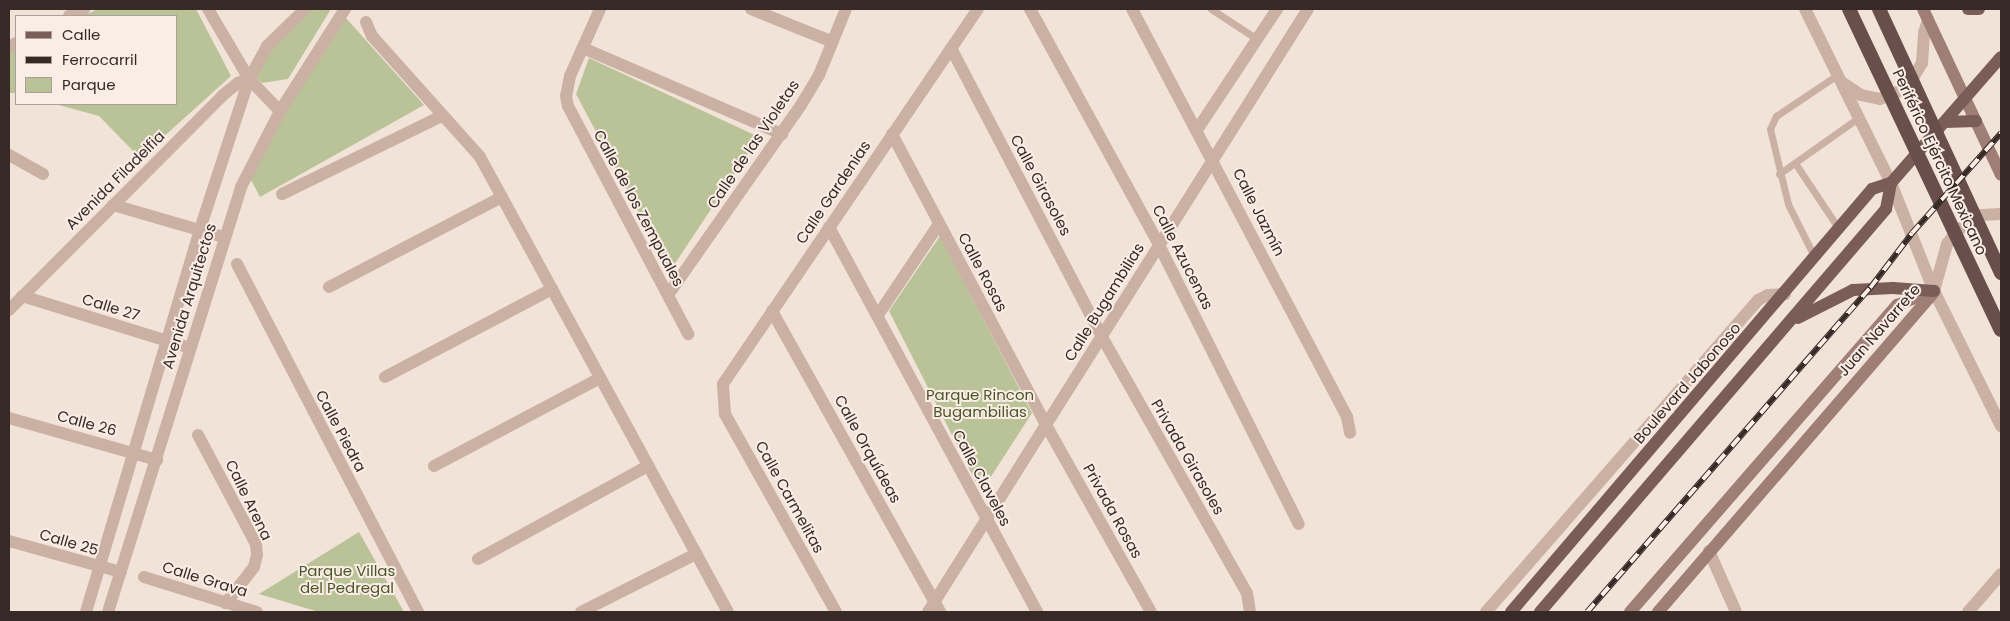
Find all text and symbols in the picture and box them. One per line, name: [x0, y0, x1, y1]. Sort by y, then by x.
legend: [15, 15, 178, 105]
text: Calle: [62, 24, 100, 45]
text: Ferrocarril: [62, 49, 137, 70]
street label: Periférico Ejército Mexicano: [1889, 66, 1991, 258]
text: Parque: [62, 74, 115, 95]
street label: Calle de las Violetas: [703, 76, 803, 212]
street label: Avenida Filadelfia: [62, 127, 168, 233]
street label: Calle de los Zempuales: [590, 127, 688, 289]
street label: Calle Girasoles: [1007, 131, 1075, 239]
street label: Calle Gardenias: [792, 137, 874, 247]
street label: Calle Jazmín: [1229, 165, 1289, 259]
street label: Calle Azucenas: [1149, 202, 1217, 312]
street label: Avenida Arquitectos: [158, 221, 220, 371]
street label: Calle Rosas: [955, 229, 1011, 315]
street label: Calle Bugambilias: [1060, 240, 1148, 364]
street label: Juan Navarrete: [1834, 280, 1924, 380]
street label: Calle 27: [80, 290, 142, 324]
street label: Boulevard Jabonoso: [1630, 319, 1744, 447]
park label: Parque Rincon Bugambilias: [926, 385, 1034, 420]
street label: Calle Piedra: [312, 387, 370, 475]
street label: Calle Orquídeas: [831, 392, 905, 506]
street label: Privada Girasoles: [1148, 396, 1228, 518]
street label: Calle 26: [55, 406, 119, 440]
street label: Calle Claveles: [949, 427, 1015, 529]
street label: Calle Carmelitas: [752, 438, 828, 556]
street label: Calle Arena: [222, 457, 276, 543]
street label: Privada Rosas: [1080, 461, 1146, 561]
street label: Calle 25: [37, 525, 101, 559]
street label: Calle Grava: [160, 557, 250, 601]
park label: Parque Villas del Pedregal: [299, 561, 395, 596]

